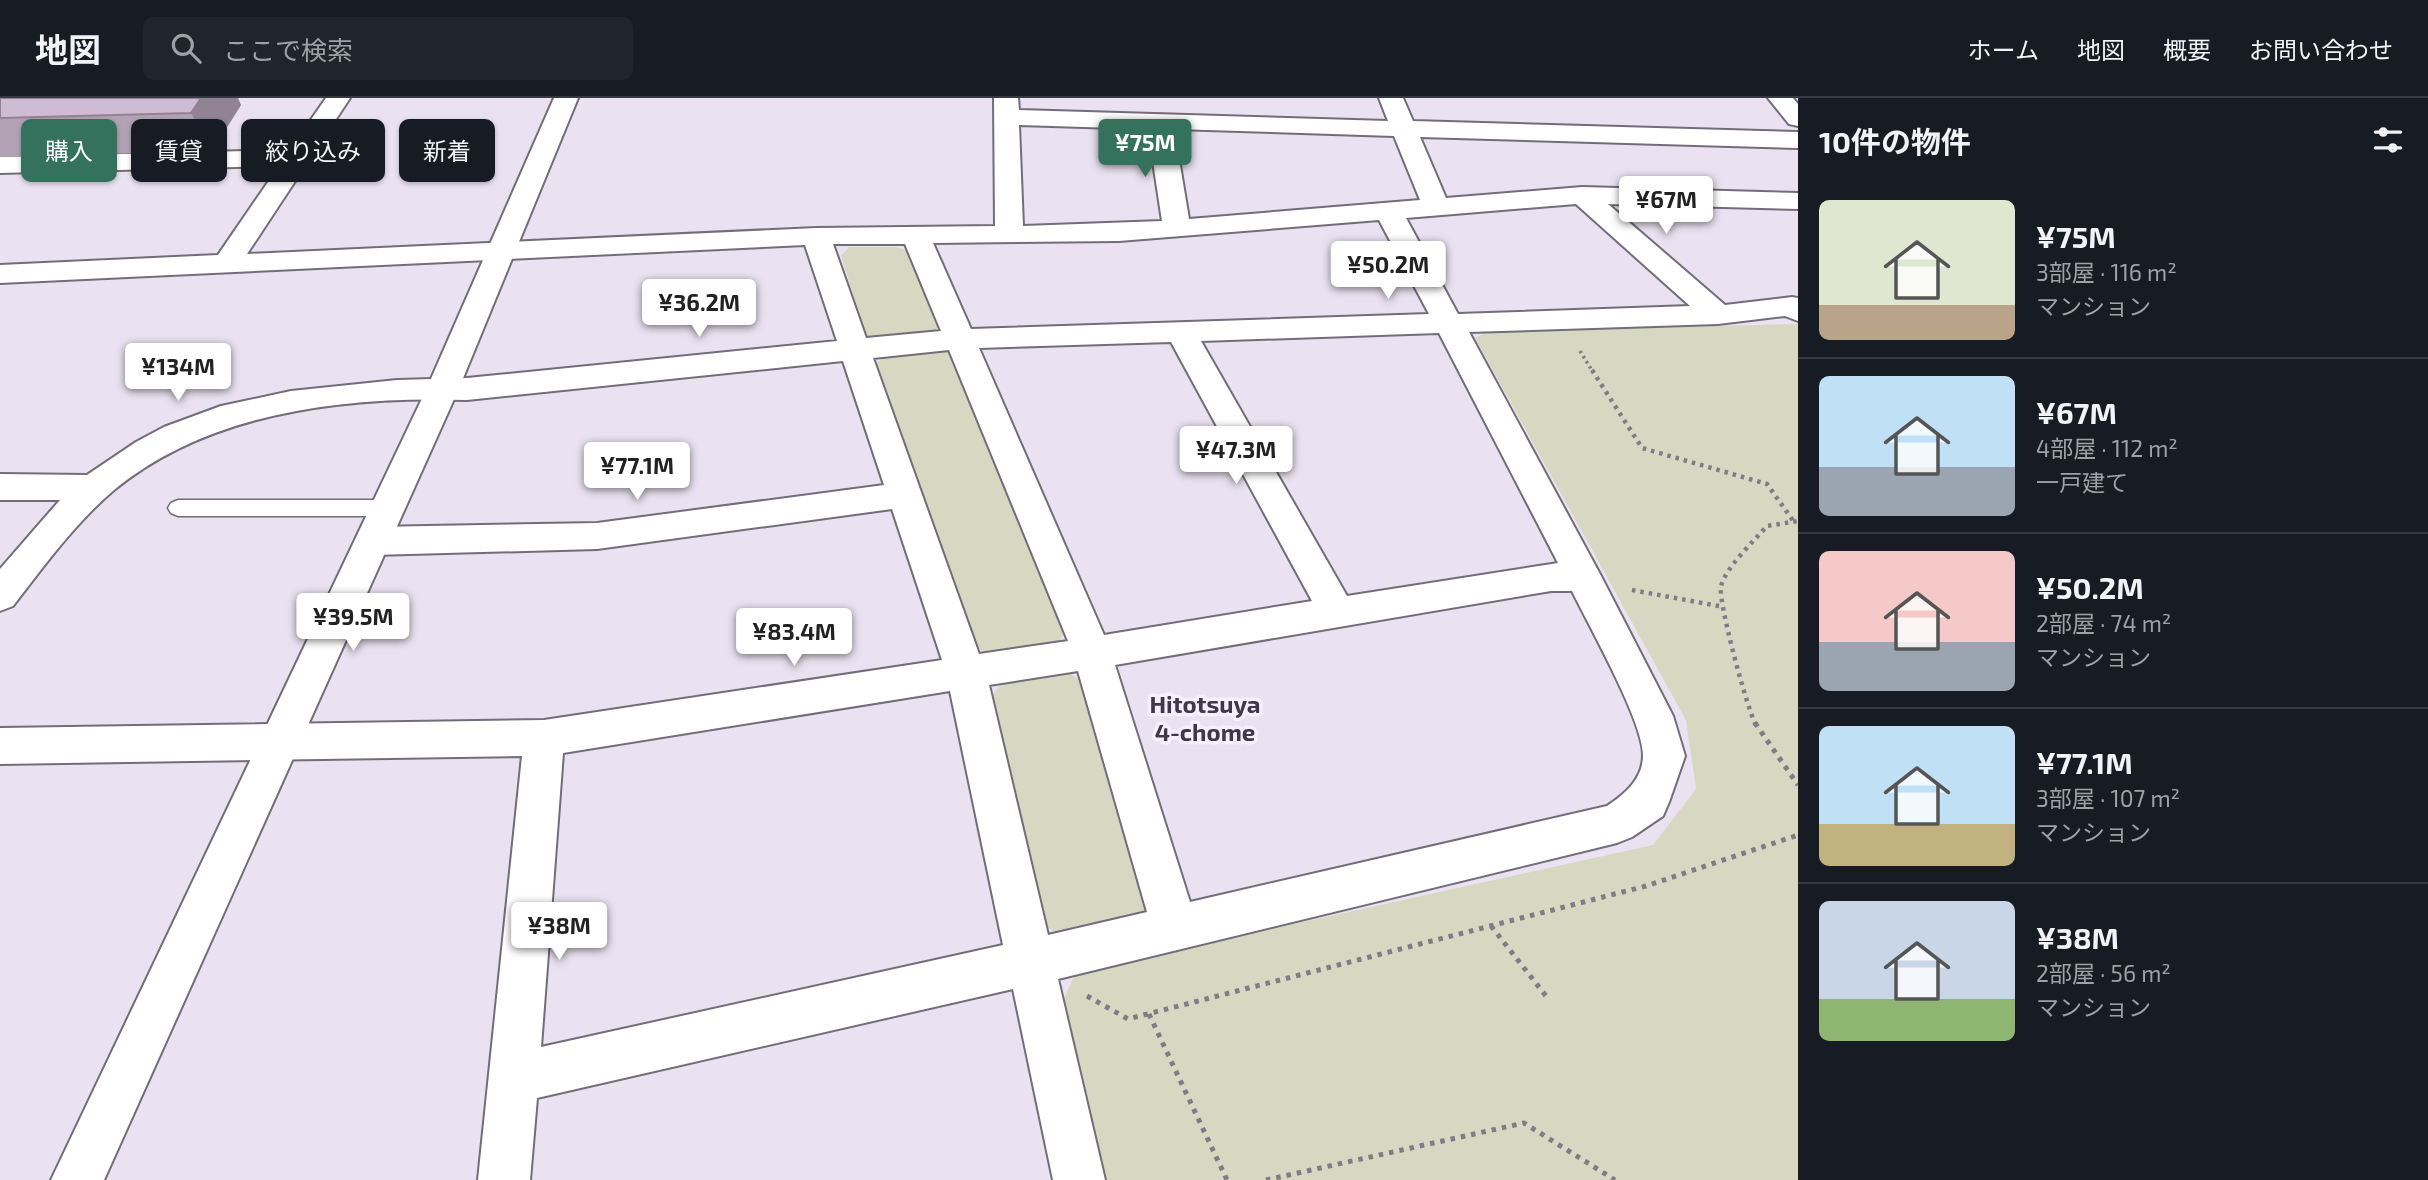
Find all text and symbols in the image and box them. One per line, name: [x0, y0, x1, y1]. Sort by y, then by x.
search box: [143, 17, 633, 80]
text: 地図: [35, 29, 101, 69]
icon: search: [167, 29, 205, 67]
text: ここで検索: [223, 34, 353, 65]
text: ホーム: [1968, 35, 2039, 64]
text: 地図: [2077, 35, 2125, 64]
text: 概要: [2163, 35, 2211, 64]
text: お問い合わせ: [2249, 35, 2393, 64]
chip: 購入: [21, 119, 117, 182]
chip: 賃貸: [131, 119, 227, 182]
chip: 絞り込み: [241, 119, 385, 182]
chip: 新着: [399, 119, 495, 182]
pin: ¥75M: [1104, 120, 1186, 179]
icon: filters: [2369, 121, 2407, 159]
text: 10件の物件: [1819, 123, 1971, 159]
text: ¥75M: [1114, 128, 1176, 156]
pin: ¥67M: [1625, 176, 1707, 236]
text: ¥67M: [1635, 185, 1697, 213]
text: ¥75M: [2036, 218, 2116, 254]
icon: home: [1875, 228, 1959, 312]
pin: ¥50.2M: [1331, 242, 1445, 301]
text: ¥50.2M: [1347, 250, 1429, 278]
text: 3部屋 · 116 m²: [2036, 258, 2177, 286]
pin: ¥36.2M: [642, 280, 756, 339]
text: ¥36.2M: [658, 288, 740, 316]
text: マンション: [2036, 292, 2151, 320]
pin: ¥134M: [129, 344, 227, 403]
text: ¥134M: [141, 352, 215, 380]
text: ¥67M: [2036, 394, 2117, 430]
icon: home: [1875, 404, 1959, 488]
pin: ¥47.3M: [1179, 426, 1293, 486]
text: 4部屋 · 112 m²: [2036, 434, 2178, 462]
text: ¥47.3M: [1196, 435, 1276, 463]
pin: ¥77.1M: [580, 442, 694, 502]
text: ¥77.1M: [600, 451, 674, 479]
text: 一戸建て: [2036, 468, 2128, 496]
text: ¥50.2M: [2036, 569, 2144, 605]
icon: home: [1875, 579, 1959, 663]
pin: ¥39.5M: [296, 594, 410, 653]
text: ¥39.5M: [312, 602, 394, 630]
pin: ¥83.4M: [737, 608, 851, 668]
text: 2部屋 · 74 m²: [2036, 609, 2171, 637]
text: ¥83.4M: [752, 617, 836, 645]
text: マンション: [2036, 643, 2151, 671]
district label: Hitotsuya 4-chome: [1149, 689, 1261, 746]
text: ¥77.1M: [2036, 744, 2133, 780]
icon: home: [1875, 754, 1959, 838]
text: 3部屋 · 107 m²: [2036, 784, 2180, 812]
text: マンション: [2036, 818, 2151, 846]
pin: ¥38M: [518, 902, 600, 962]
text: ¥38M: [527, 911, 591, 939]
text: ¥38M: [2036, 919, 2119, 955]
icon: home: [1875, 929, 1959, 1013]
text: 2部屋 · 56 m²: [2036, 959, 2171, 987]
text: マンション: [2036, 993, 2151, 1021]

